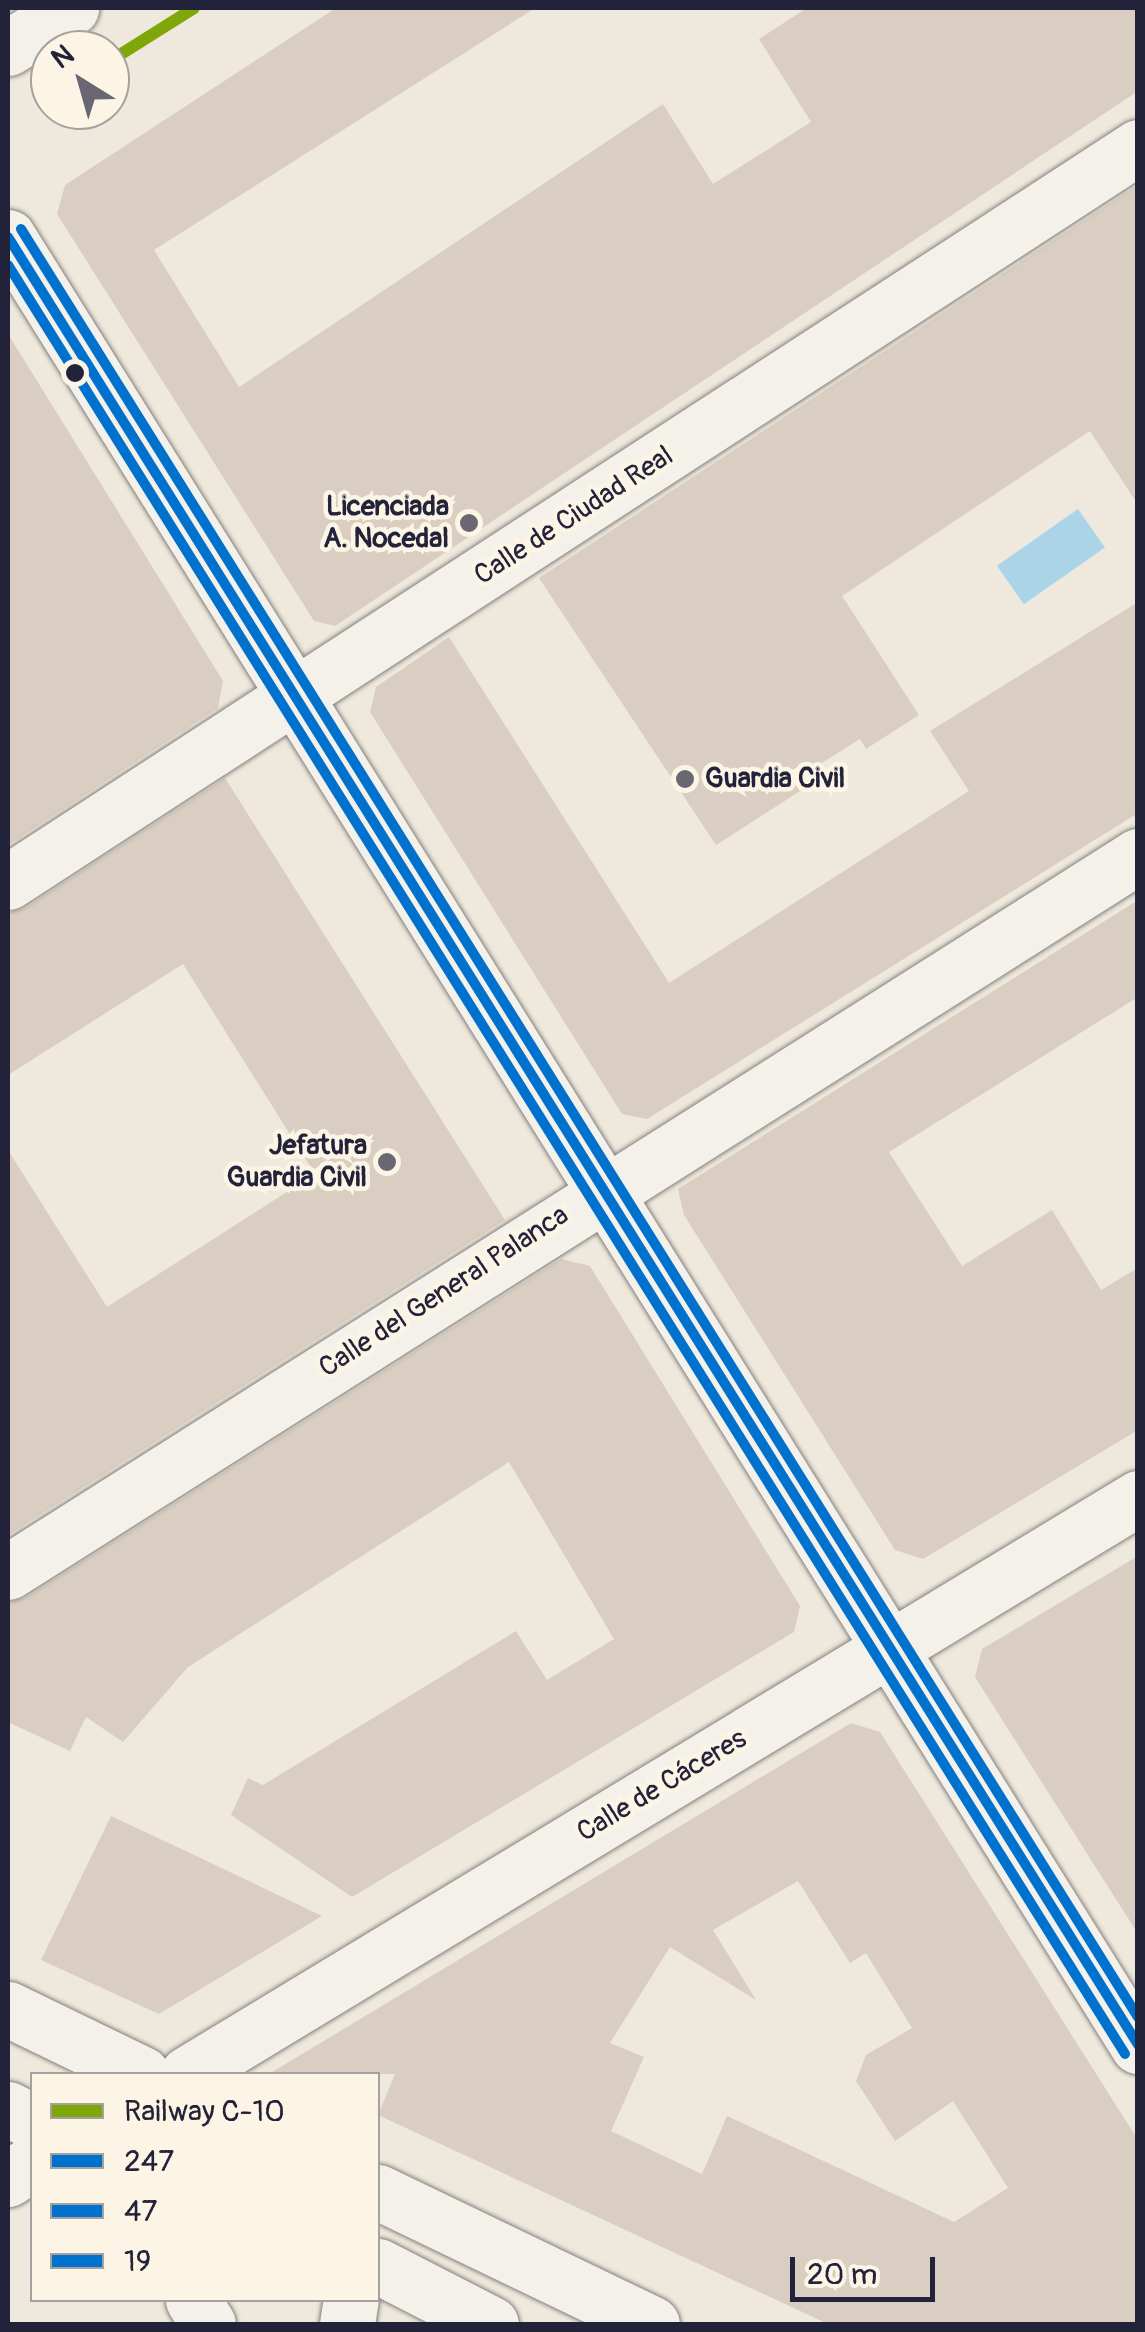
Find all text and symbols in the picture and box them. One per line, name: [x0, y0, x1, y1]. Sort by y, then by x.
north arrow: [30, 30, 130, 130]
text: N: [45, 38, 81, 77]
unlabelled marker: [65, 363, 85, 383]
street label: Calle de Ciudad Real: [468, 439, 680, 593]
place label: Licenciada A. Nocedal: [323, 490, 449, 556]
marker: Licenciada A. Nocedal: [458, 512, 480, 534]
place label: Guardia Civil: [705, 762, 845, 796]
marker: Guardia Civil: [674, 768, 696, 790]
place label: Jefatura Guardia Civil: [227, 1129, 367, 1195]
marker: Jefatura Guardia Civil: [376, 1151, 398, 1173]
street label: Calle del General Palanca: [313, 1199, 575, 1385]
street label: Calle de Cáceres: [571, 1722, 753, 1850]
legend: [30, 2072, 380, 2302]
text: Railway C-10: [124, 2093, 285, 2130]
text: 247: [124, 2143, 174, 2180]
text: 47: [124, 2193, 157, 2230]
scale bar: [795, 2237, 940, 2299]
text: 19: [124, 2243, 151, 2280]
text: 20 m: [807, 2256, 877, 2293]

